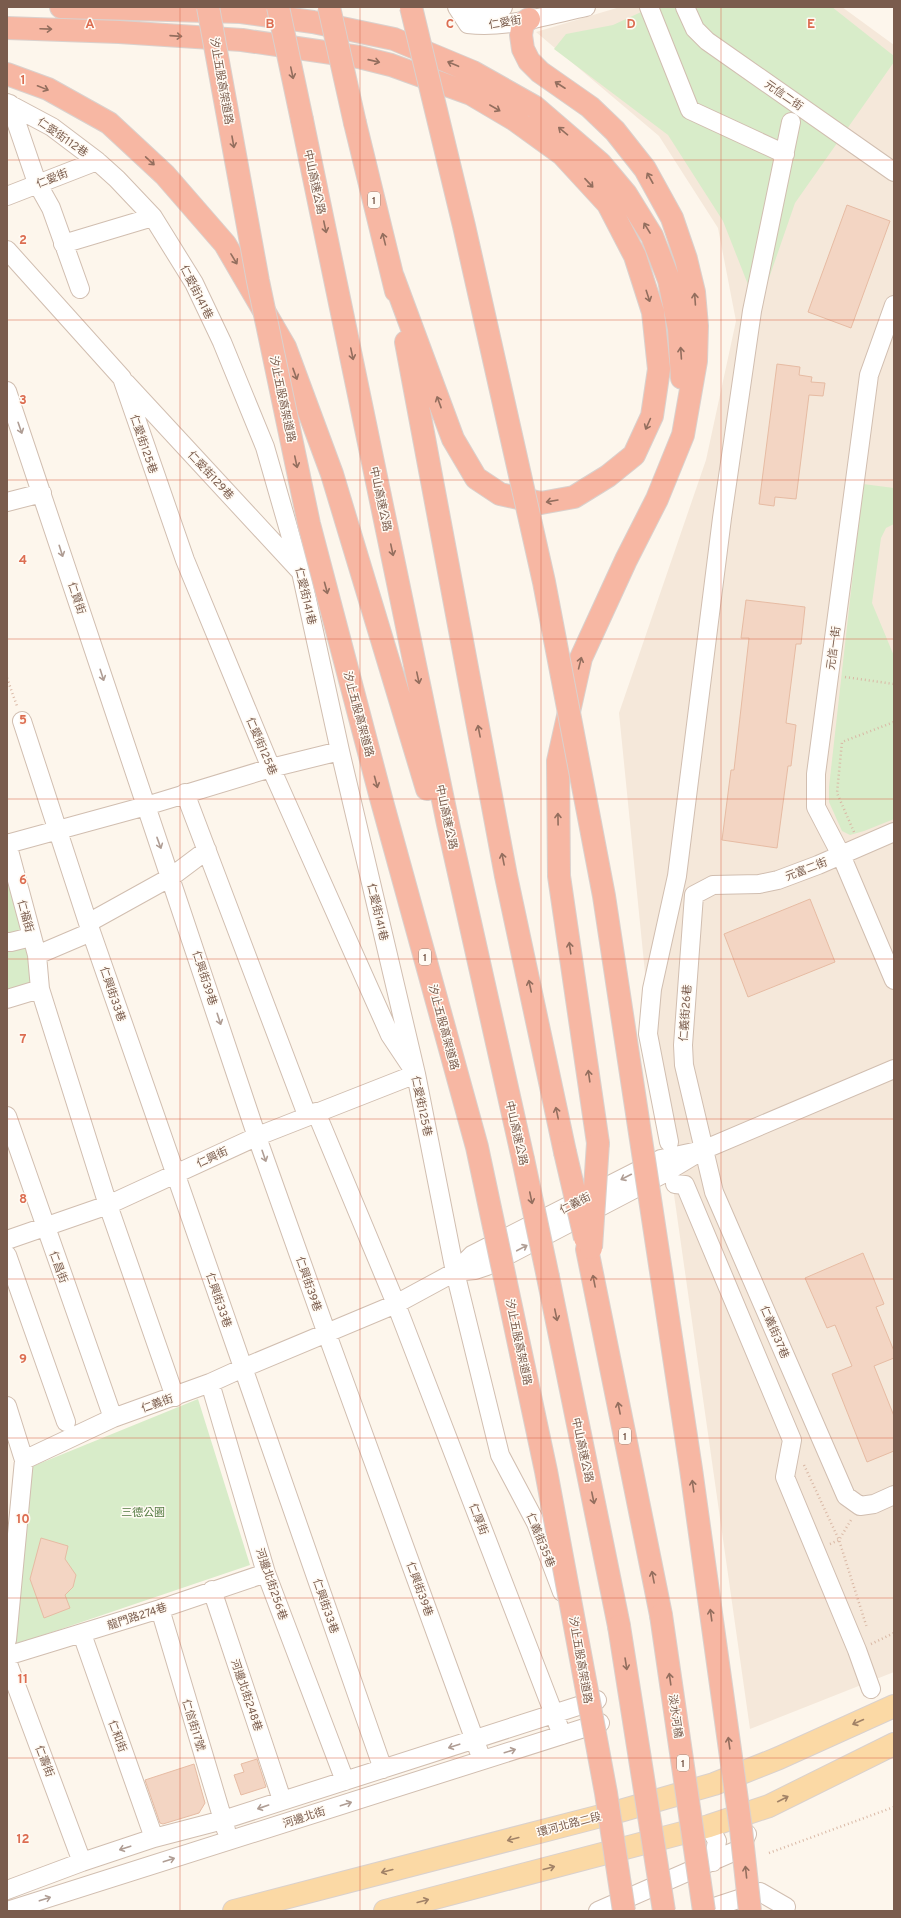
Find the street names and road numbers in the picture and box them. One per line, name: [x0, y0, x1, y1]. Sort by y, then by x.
street label: 仁愛街: [488, 13, 523, 32]
street label: 汐止五股高架道路: [206, 37, 236, 126]
street label: 元信二街: [761, 77, 805, 114]
street label: 仁愛街112巷: [34, 115, 91, 160]
street label: 中山高速公路: [300, 148, 328, 216]
street label: 仁愛街: [34, 166, 70, 191]
road number: 1: [368, 192, 380, 208]
street label: 仁愛街141巷: [177, 263, 216, 322]
street label: 汐止五股高架道路: [266, 355, 298, 444]
street label: 仁愛街125巷: [126, 413, 160, 476]
street label: 仁愛街129巷: [184, 448, 236, 503]
street label: 中山高速公路: [366, 465, 394, 533]
street label: 仁愛街141巷: [292, 566, 318, 626]
street label: 仁賢街: [64, 580, 88, 616]
street label: 元信一街: [824, 625, 844, 671]
street label: 汐止五股高架道路: [340, 670, 376, 759]
street label: 仁愛街125巷: [243, 715, 280, 778]
street label: 中山高速公路: [432, 783, 460, 851]
street label: 元富二街: [783, 856, 829, 884]
street label: 仁愛街141巷: [364, 882, 390, 942]
street label: 仁福街: [14, 899, 36, 934]
street label: 仁興街39巷: [189, 949, 220, 1008]
road number: 1: [419, 949, 431, 965]
street label: 仁興街33巷: [96, 965, 128, 1024]
street label: 汐止五股高架道路: [425, 983, 461, 1072]
street label: 仁義街26巷: [677, 984, 695, 1042]
street label: 仁愛街125巷: [408, 1075, 434, 1138]
street label: 中山高速公路: [502, 1099, 530, 1167]
street label: 仁興街: [195, 1145, 230, 1171]
street label: 仁義街: [558, 1190, 593, 1218]
street label: 仁昌街: [46, 1249, 70, 1285]
street label: 仁興街39巷: [292, 1255, 324, 1314]
street label: 仁興街33巷: [202, 1271, 234, 1330]
street label: 汐止五股高架道路: [502, 1298, 534, 1387]
street label: 仁義街37巷: [757, 1304, 792, 1361]
street label: 仁義街: [139, 1392, 175, 1416]
street label: 中山高速公路: [568, 1416, 596, 1484]
road number: 1: [619, 1428, 631, 1444]
street label: 仁厚街: [466, 1501, 491, 1537]
street label: 仁義街35巷: [523, 1511, 557, 1570]
street label: 河邊北街256巷: [252, 1547, 290, 1622]
street label: 仁興街39巷: [403, 1560, 435, 1619]
street label: 仁興街33巷: [309, 1577, 341, 1636]
street label: 龍門路274巷: [106, 1601, 169, 1633]
street label: 汐止五股高架道路: [565, 1616, 595, 1705]
street label: 河邊北街248巷: [227, 1658, 265, 1733]
street label: 淡水河橋: [665, 1693, 685, 1739]
street label: 仁信街17號: [178, 1698, 208, 1753]
street label: 仁和街: [105, 1718, 129, 1754]
street label: 仁壽街: [32, 1743, 57, 1779]
road number: 1: [677, 1755, 689, 1771]
street label: 河邊北街: [281, 1804, 327, 1831]
street label: 環河北路二段: [536, 1810, 603, 1840]

